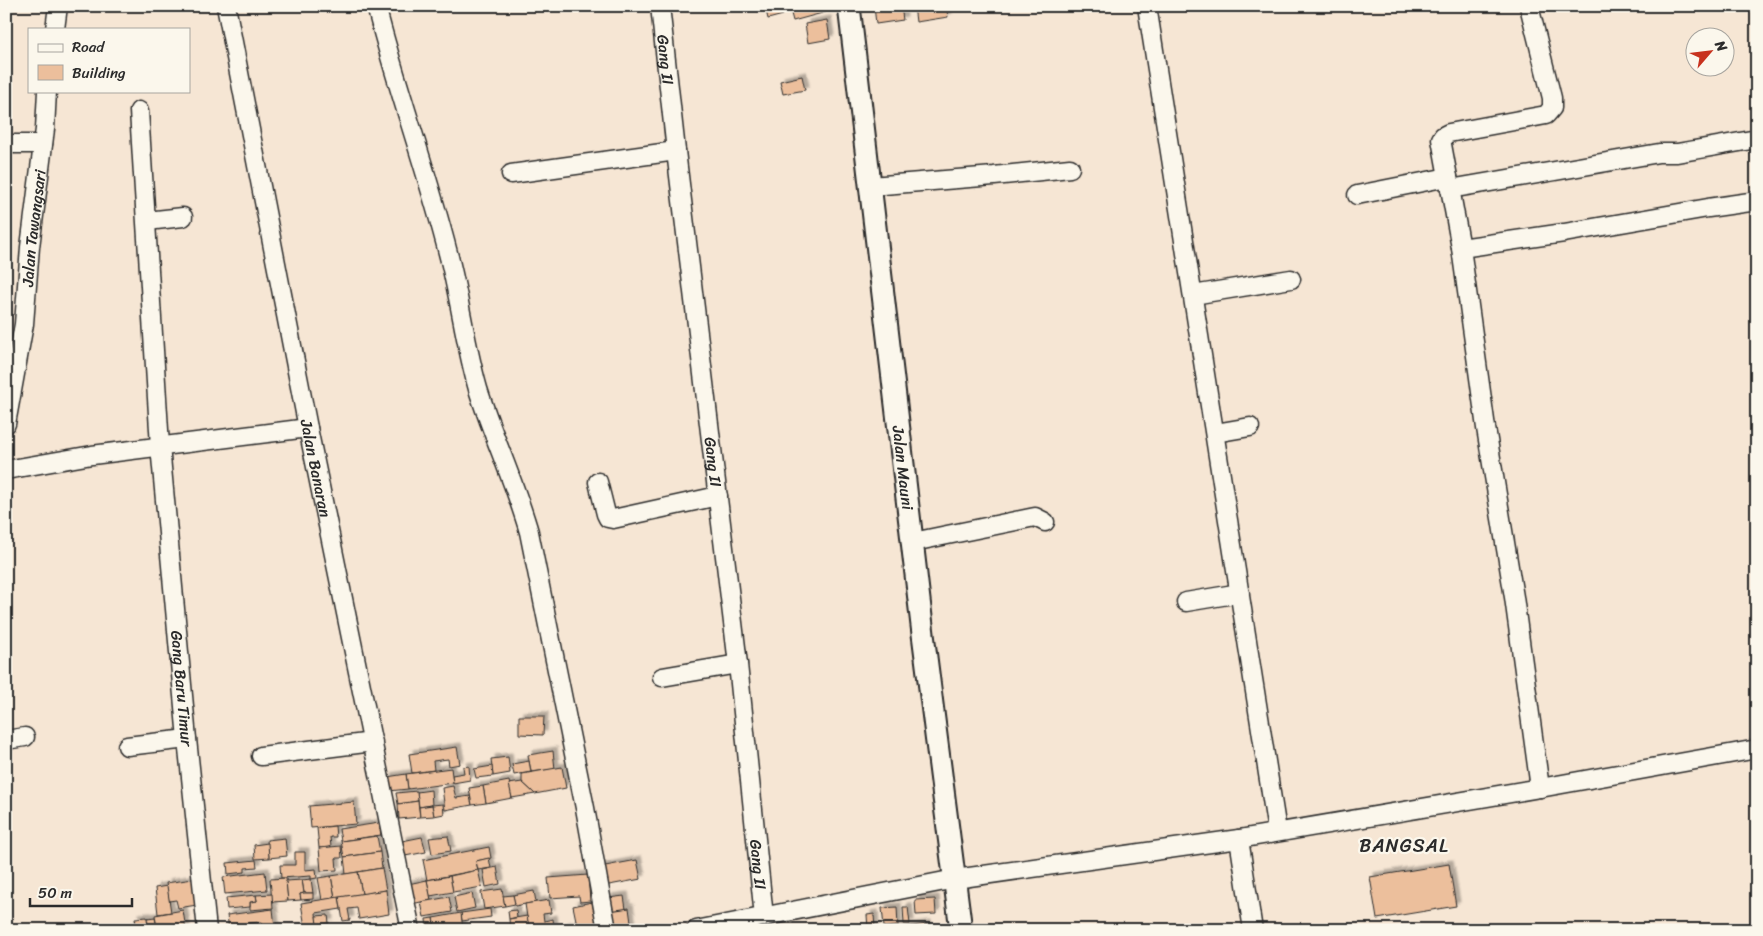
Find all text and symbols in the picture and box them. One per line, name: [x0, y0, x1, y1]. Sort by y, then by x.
legend: [28, 28, 190, 92]
north arrow: [1686, 28, 1736, 78]
street label: Gang II: [648, 33, 683, 86]
text: Road: [72, 34, 105, 60]
text: N: [1707, 35, 1734, 57]
text: Building: [72, 60, 126, 86]
street label: Jalan Tawangsari: [13, 167, 55, 289]
street label: Jalan Banaran: [291, 416, 340, 520]
street label: Jalan Mauni: [883, 423, 922, 512]
street label: Gang II: [696, 435, 730, 489]
street label: Gang Baru Timur: [162, 629, 202, 749]
district label: BANGSAL: [1359, 829, 1449, 862]
street label: Gang II: [741, 838, 775, 891]
scale bar: [30, 876, 132, 908]
text: 50 m: [38, 880, 73, 906]

